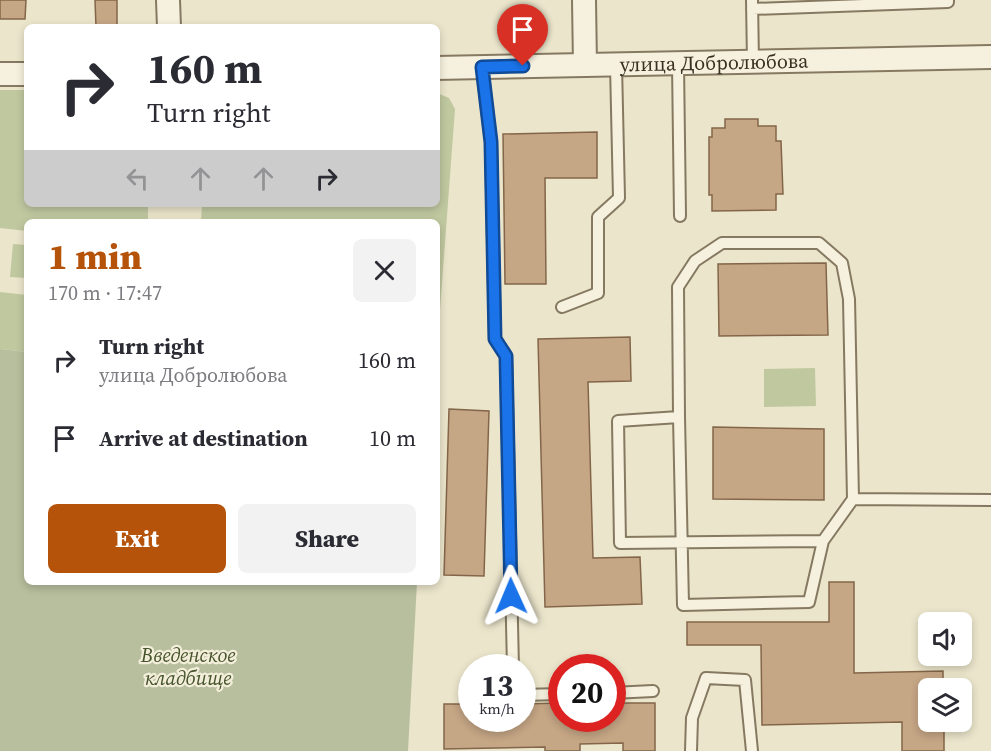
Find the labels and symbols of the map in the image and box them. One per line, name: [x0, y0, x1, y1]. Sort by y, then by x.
pin: [497, 4, 548, 66]
street label: улица Добролюбова: [619, 47, 809, 78]
position arrow: [479, 564, 543, 628]
park label: Введенское кладбище: [140, 641, 235, 692]
speed limit sign: 20: [548, 654, 626, 732]

